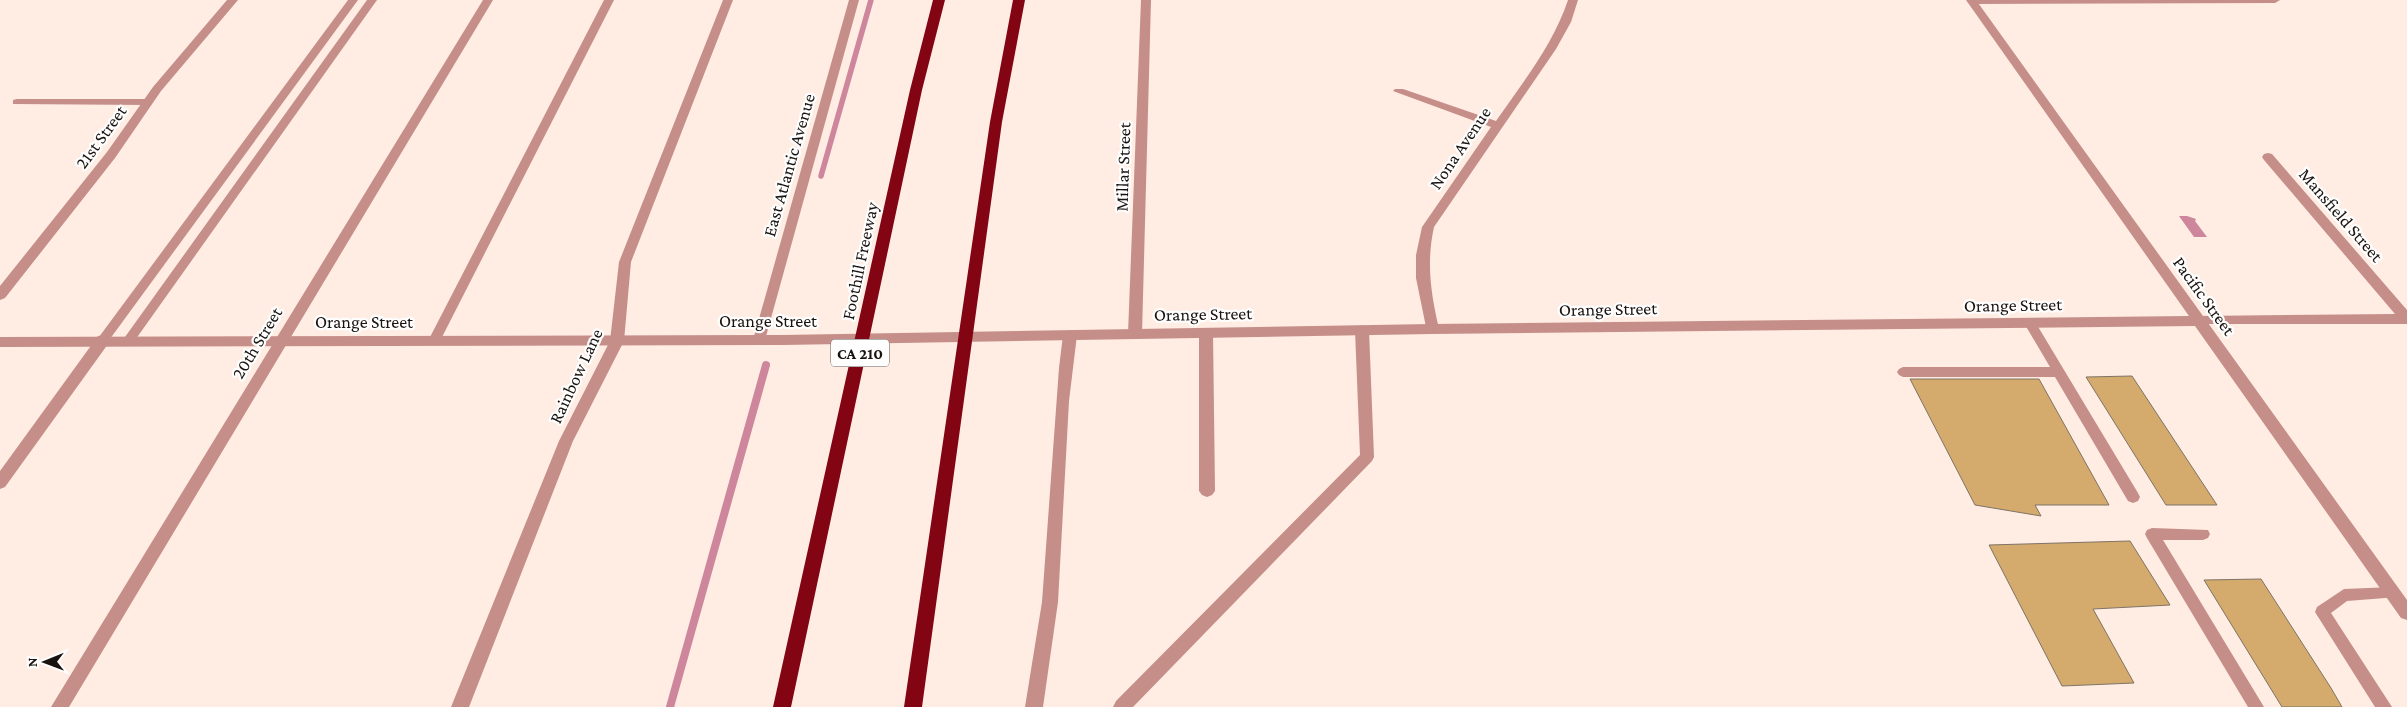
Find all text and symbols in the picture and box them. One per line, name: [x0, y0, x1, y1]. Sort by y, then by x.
street label: East Atlantic Avenue: [759, 91, 819, 239]
street label: 21st Street: [71, 101, 131, 172]
street label: Nona Avenue: [1425, 103, 1495, 193]
street label: Millar Street: [1111, 121, 1135, 212]
street label: Mansfield Street: [2295, 164, 2388, 267]
street label: Foothill Freeway: [838, 200, 882, 322]
street label: Pacific Street: [2169, 253, 2240, 340]
street label: Orange Street: [1964, 294, 2063, 316]
street label: Orange Street: [1559, 298, 1658, 320]
street label: 20th Street: [228, 303, 287, 382]
street label: Orange Street: [1154, 303, 1253, 325]
street label: Orange Street: [719, 311, 818, 331]
street label: Orange Street: [315, 312, 414, 332]
street label: Rainbow Lane: [545, 325, 607, 427]
road number: CA 210: [831, 339, 889, 366]
north arrow: [20, 637, 70, 687]
text: N: [24, 657, 40, 667]

